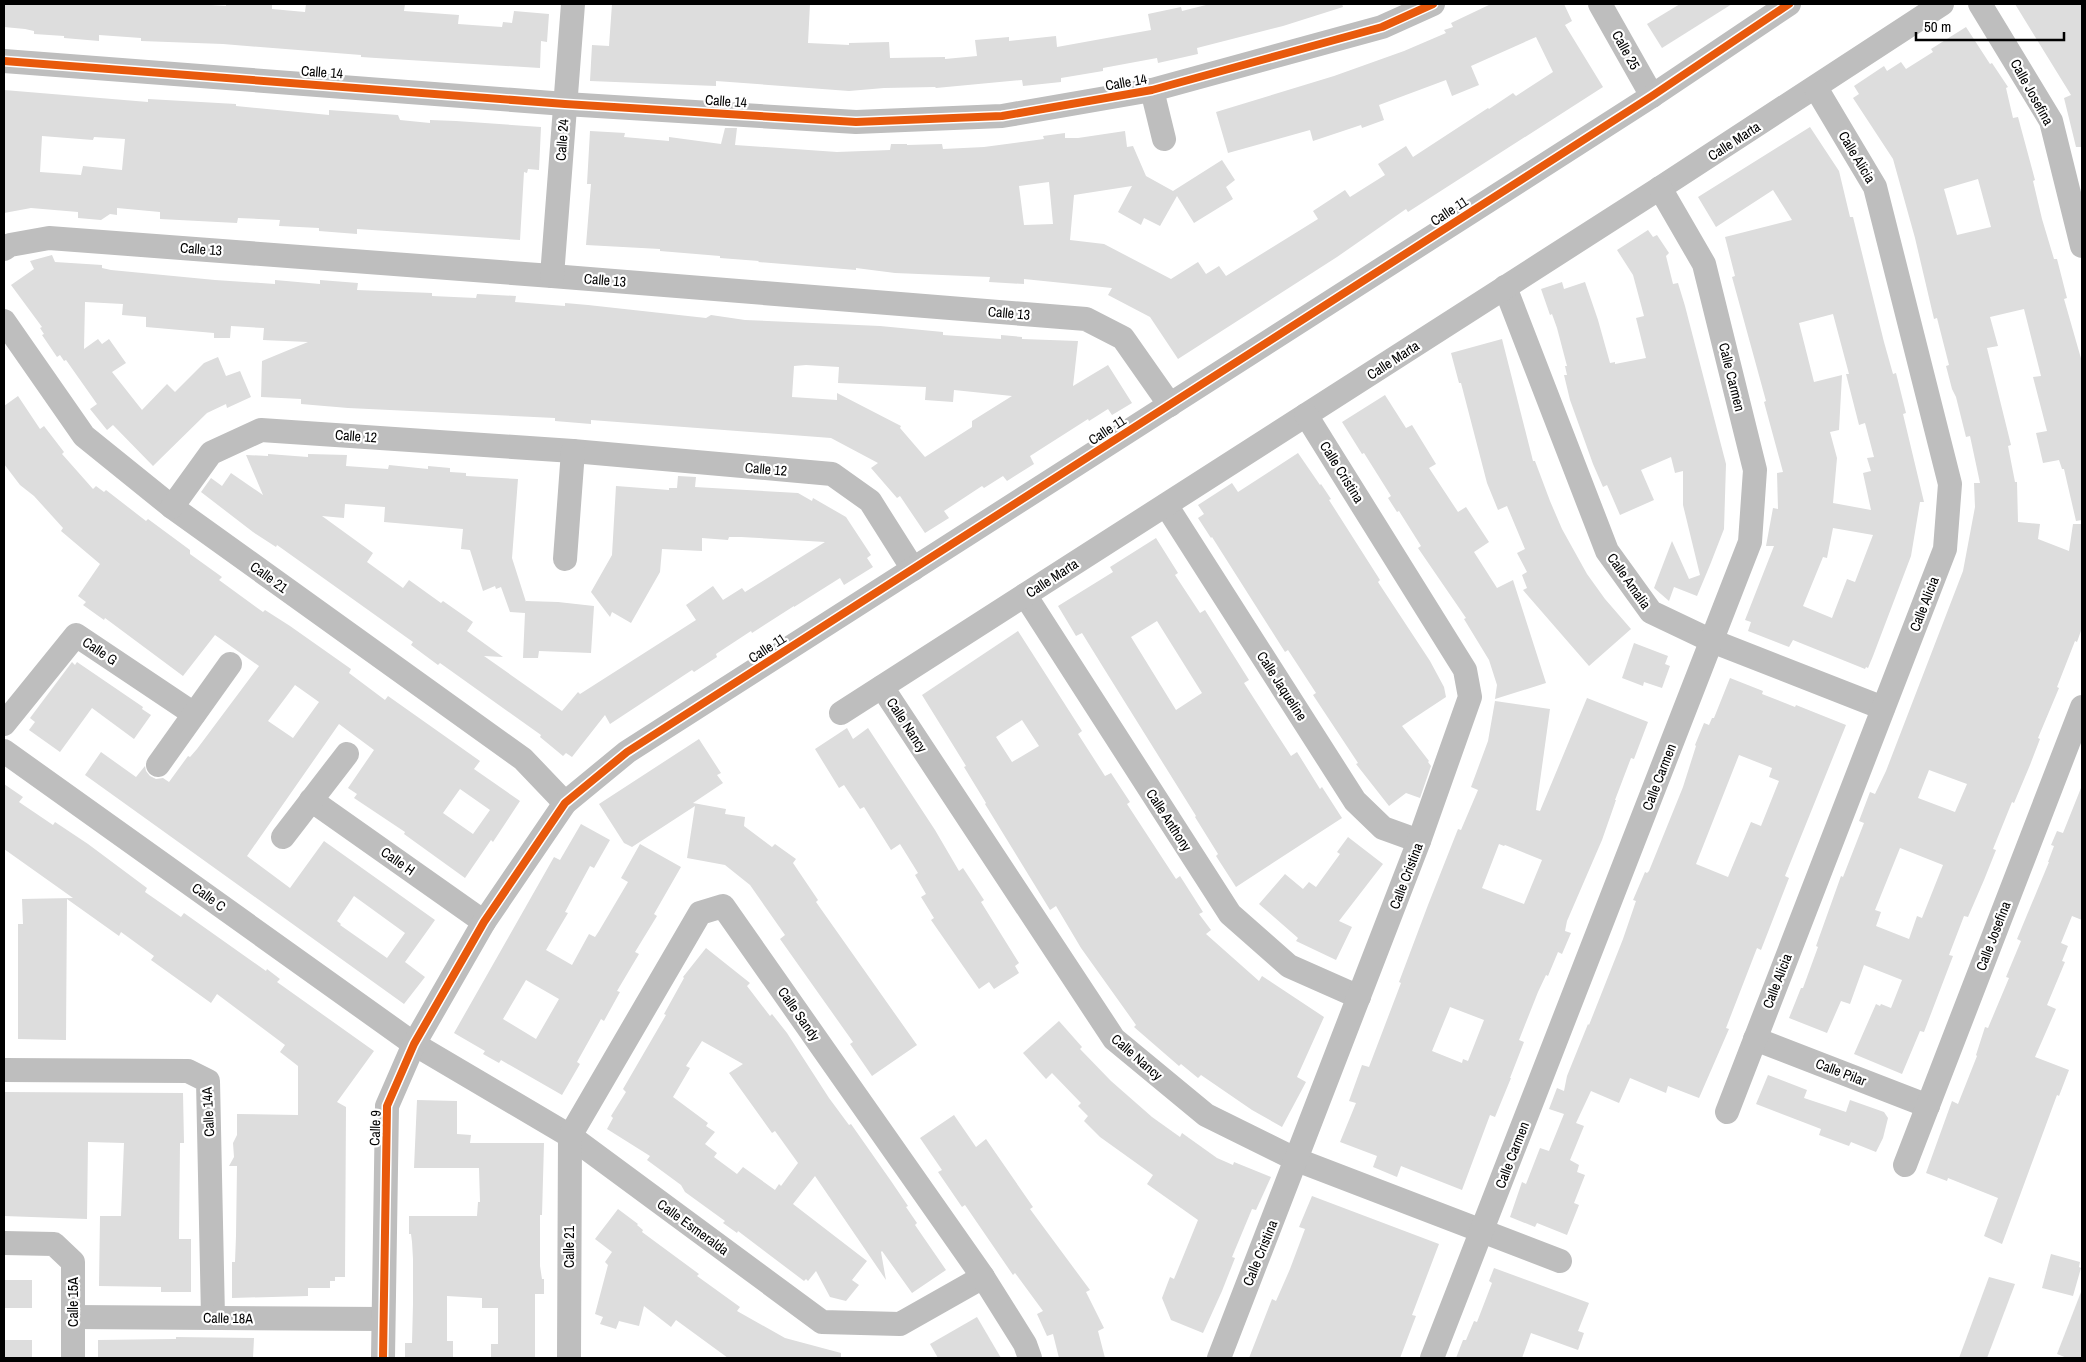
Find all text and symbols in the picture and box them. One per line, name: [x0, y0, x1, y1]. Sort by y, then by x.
scale bar: [1916, 10, 2064, 42]
text: 50 m: [1924, 16, 1951, 37]
street label: Calle 25: [1608, 27, 1644, 73]
street label: Calle Josefina: [2006, 56, 2058, 129]
street label: Calle 14: [300, 62, 344, 82]
street label: Calle 14: [1104, 69, 1149, 95]
street label: Calle 14: [704, 91, 748, 111]
street label: Calle Marta: [1704, 117, 1764, 165]
street label: Calle 24: [552, 118, 572, 162]
street label: Calle Alicia: [1834, 128, 1880, 187]
street label: Calle 11: [1427, 192, 1472, 230]
street label: Calle 13: [179, 239, 223, 259]
street label: Calle 13: [583, 269, 627, 291]
street label: Calle 13: [987, 302, 1031, 324]
street label: Calle Marta: [1363, 336, 1423, 384]
street label: Calle Carmen: [1715, 341, 1749, 413]
street label: Calle 11: [1085, 411, 1130, 449]
street label: Calle 12: [334, 426, 378, 446]
street label: Calle Cristina: [1316, 438, 1368, 507]
street label: Calle 12: [744, 458, 788, 480]
street label: Calle Amalia: [1603, 549, 1655, 613]
street label: Calle Marta: [1022, 554, 1082, 602]
street label: Calle 21: [247, 557, 292, 597]
street label: Calle Alicia: [1905, 573, 1943, 634]
street label: Calle 11: [745, 629, 790, 667]
street label: Calle G: [79, 633, 121, 669]
street label: Calle Jaqueline: [1253, 648, 1311, 724]
street label: Calle Nancy: [883, 694, 932, 756]
street label: Calle Carmen: [1638, 741, 1680, 813]
street label: Calle Anthony: [1142, 785, 1196, 855]
street label: Calle Cristina: [1385, 840, 1427, 912]
street label: Calle H: [377, 843, 419, 879]
street label: Calle C: [188, 879, 230, 915]
street label: Calle Josefina: [1972, 898, 2015, 973]
street label: Calle Alicia: [1758, 950, 1796, 1011]
street label: Calle Sandy: [774, 983, 824, 1045]
street label: Calle Nancy: [1108, 1030, 1166, 1084]
street label: Calle Pilar: [1813, 1054, 1869, 1090]
street label: Calle 14A: [198, 1086, 218, 1137]
street label: Calle 9: [365, 1110, 385, 1146]
street label: Calle Carmen: [1491, 1119, 1533, 1191]
street label: Calle Esmeralda: [654, 1195, 733, 1259]
street label: Calle Cristina: [1239, 1217, 1282, 1289]
street label: Calle 21: [560, 1225, 578, 1268]
street label: Calle 15A: [64, 1277, 82, 1327]
street label: Calle 18A: [203, 1309, 253, 1327]

